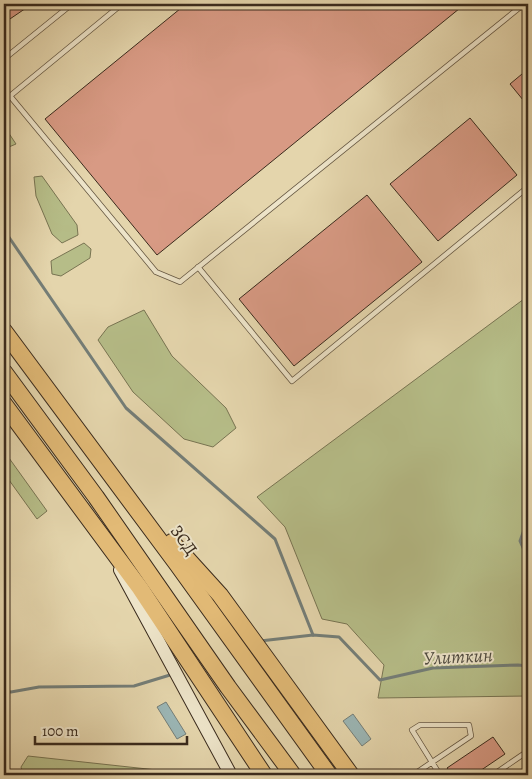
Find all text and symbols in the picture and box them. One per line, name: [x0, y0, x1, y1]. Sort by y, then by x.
street label: ЗСД: [165, 520, 203, 560]
water label: Улиткин: [423, 642, 494, 672]
scale bar: [35, 714, 188, 746]
text: 100 m: [42, 721, 79, 741]

